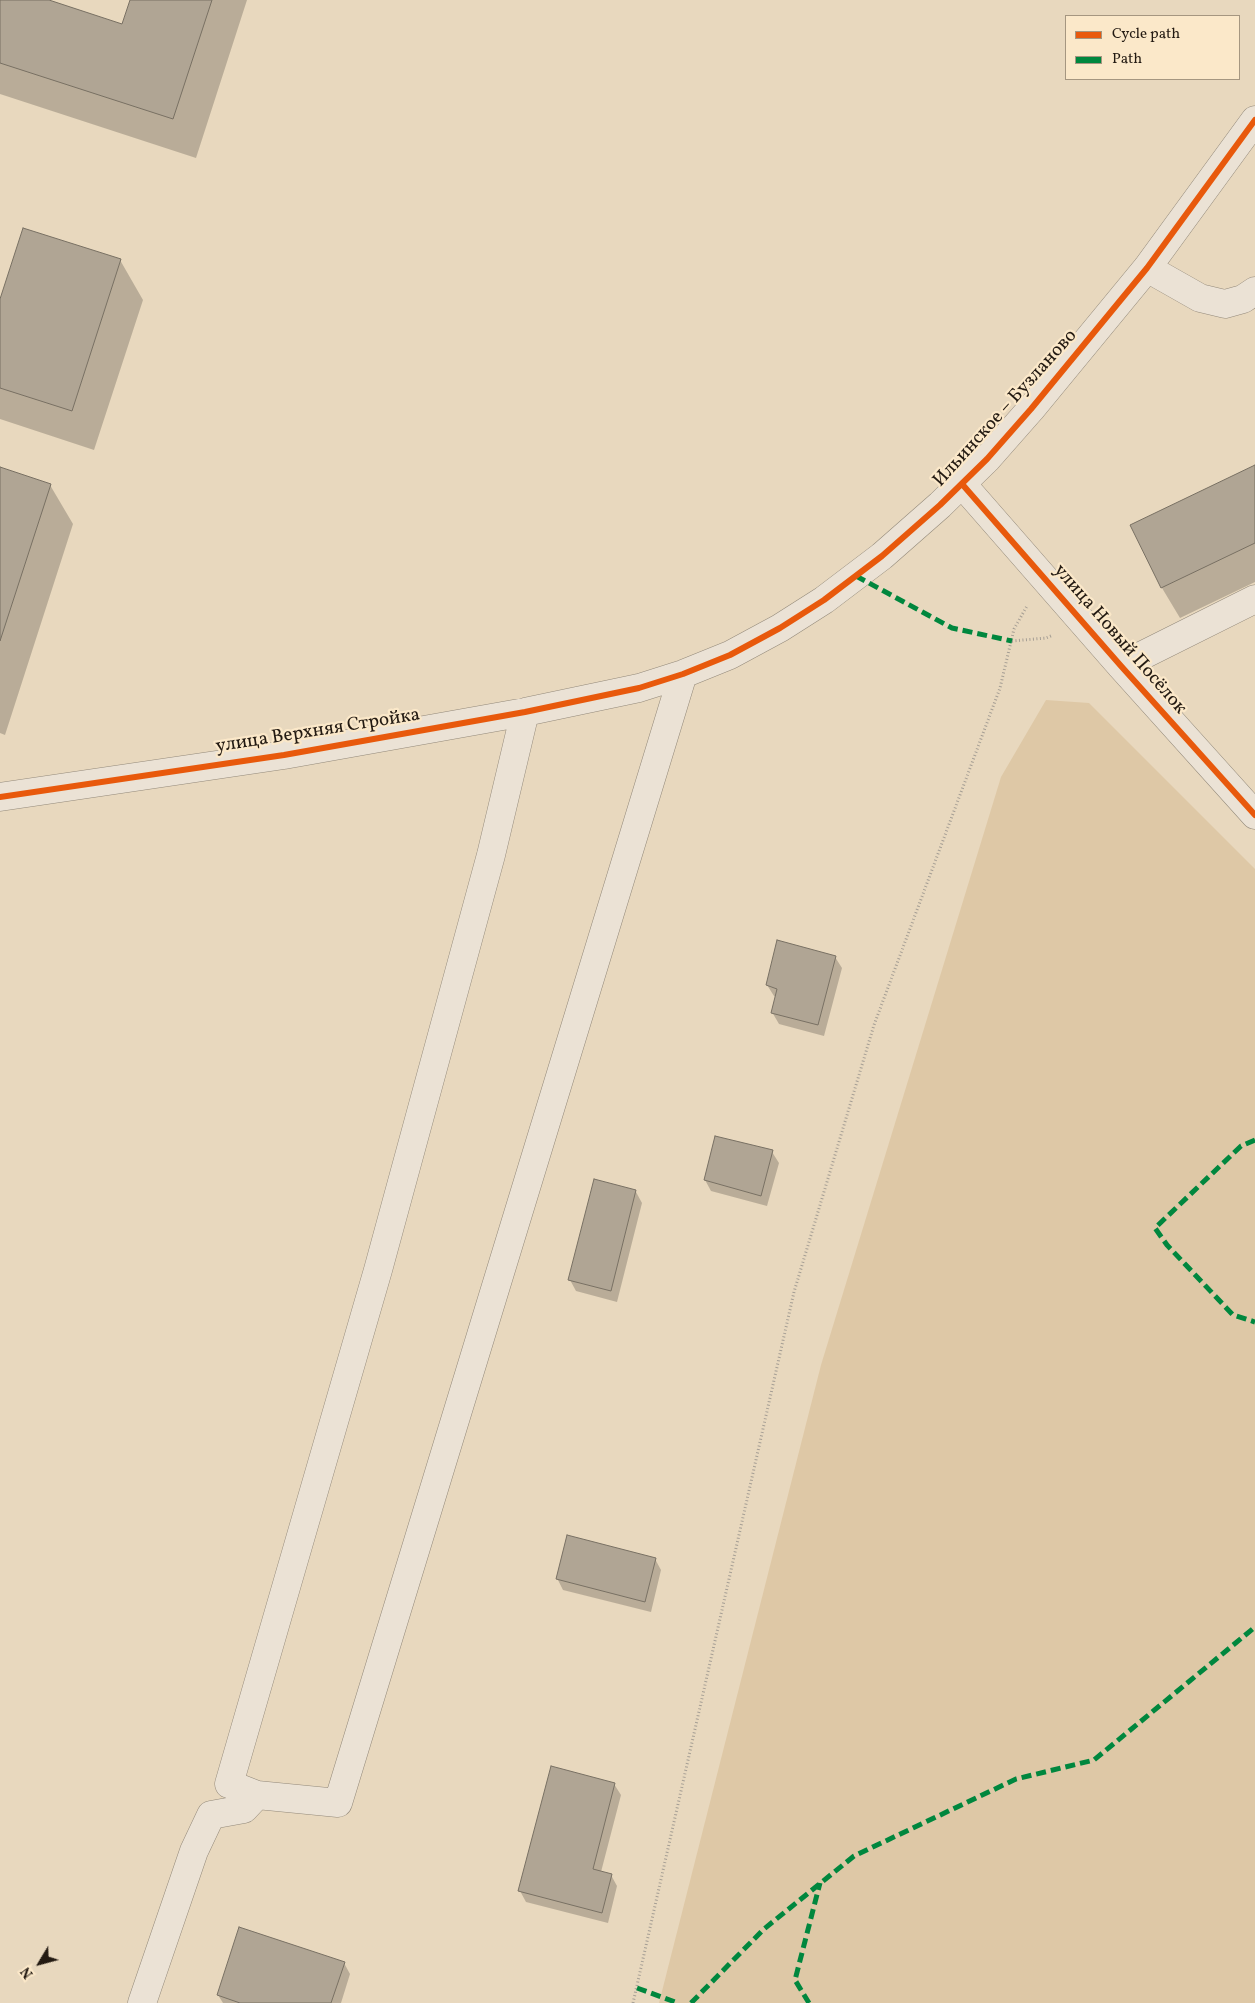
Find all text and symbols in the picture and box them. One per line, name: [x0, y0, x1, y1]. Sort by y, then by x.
legend: [1065, 15, 1240, 80]
text: Cycle path: [1112, 24, 1180, 45]
text: Path: [1112, 49, 1142, 70]
street label: Ильинское – Бузланово: [929, 325, 1083, 493]
street label: улица Новый Посёлок: [1047, 560, 1191, 720]
street label: улица Верхняя Стройка: [214, 705, 422, 759]
north arrow: [15, 1938, 65, 1988]
text: N: [17, 1963, 38, 1982]

